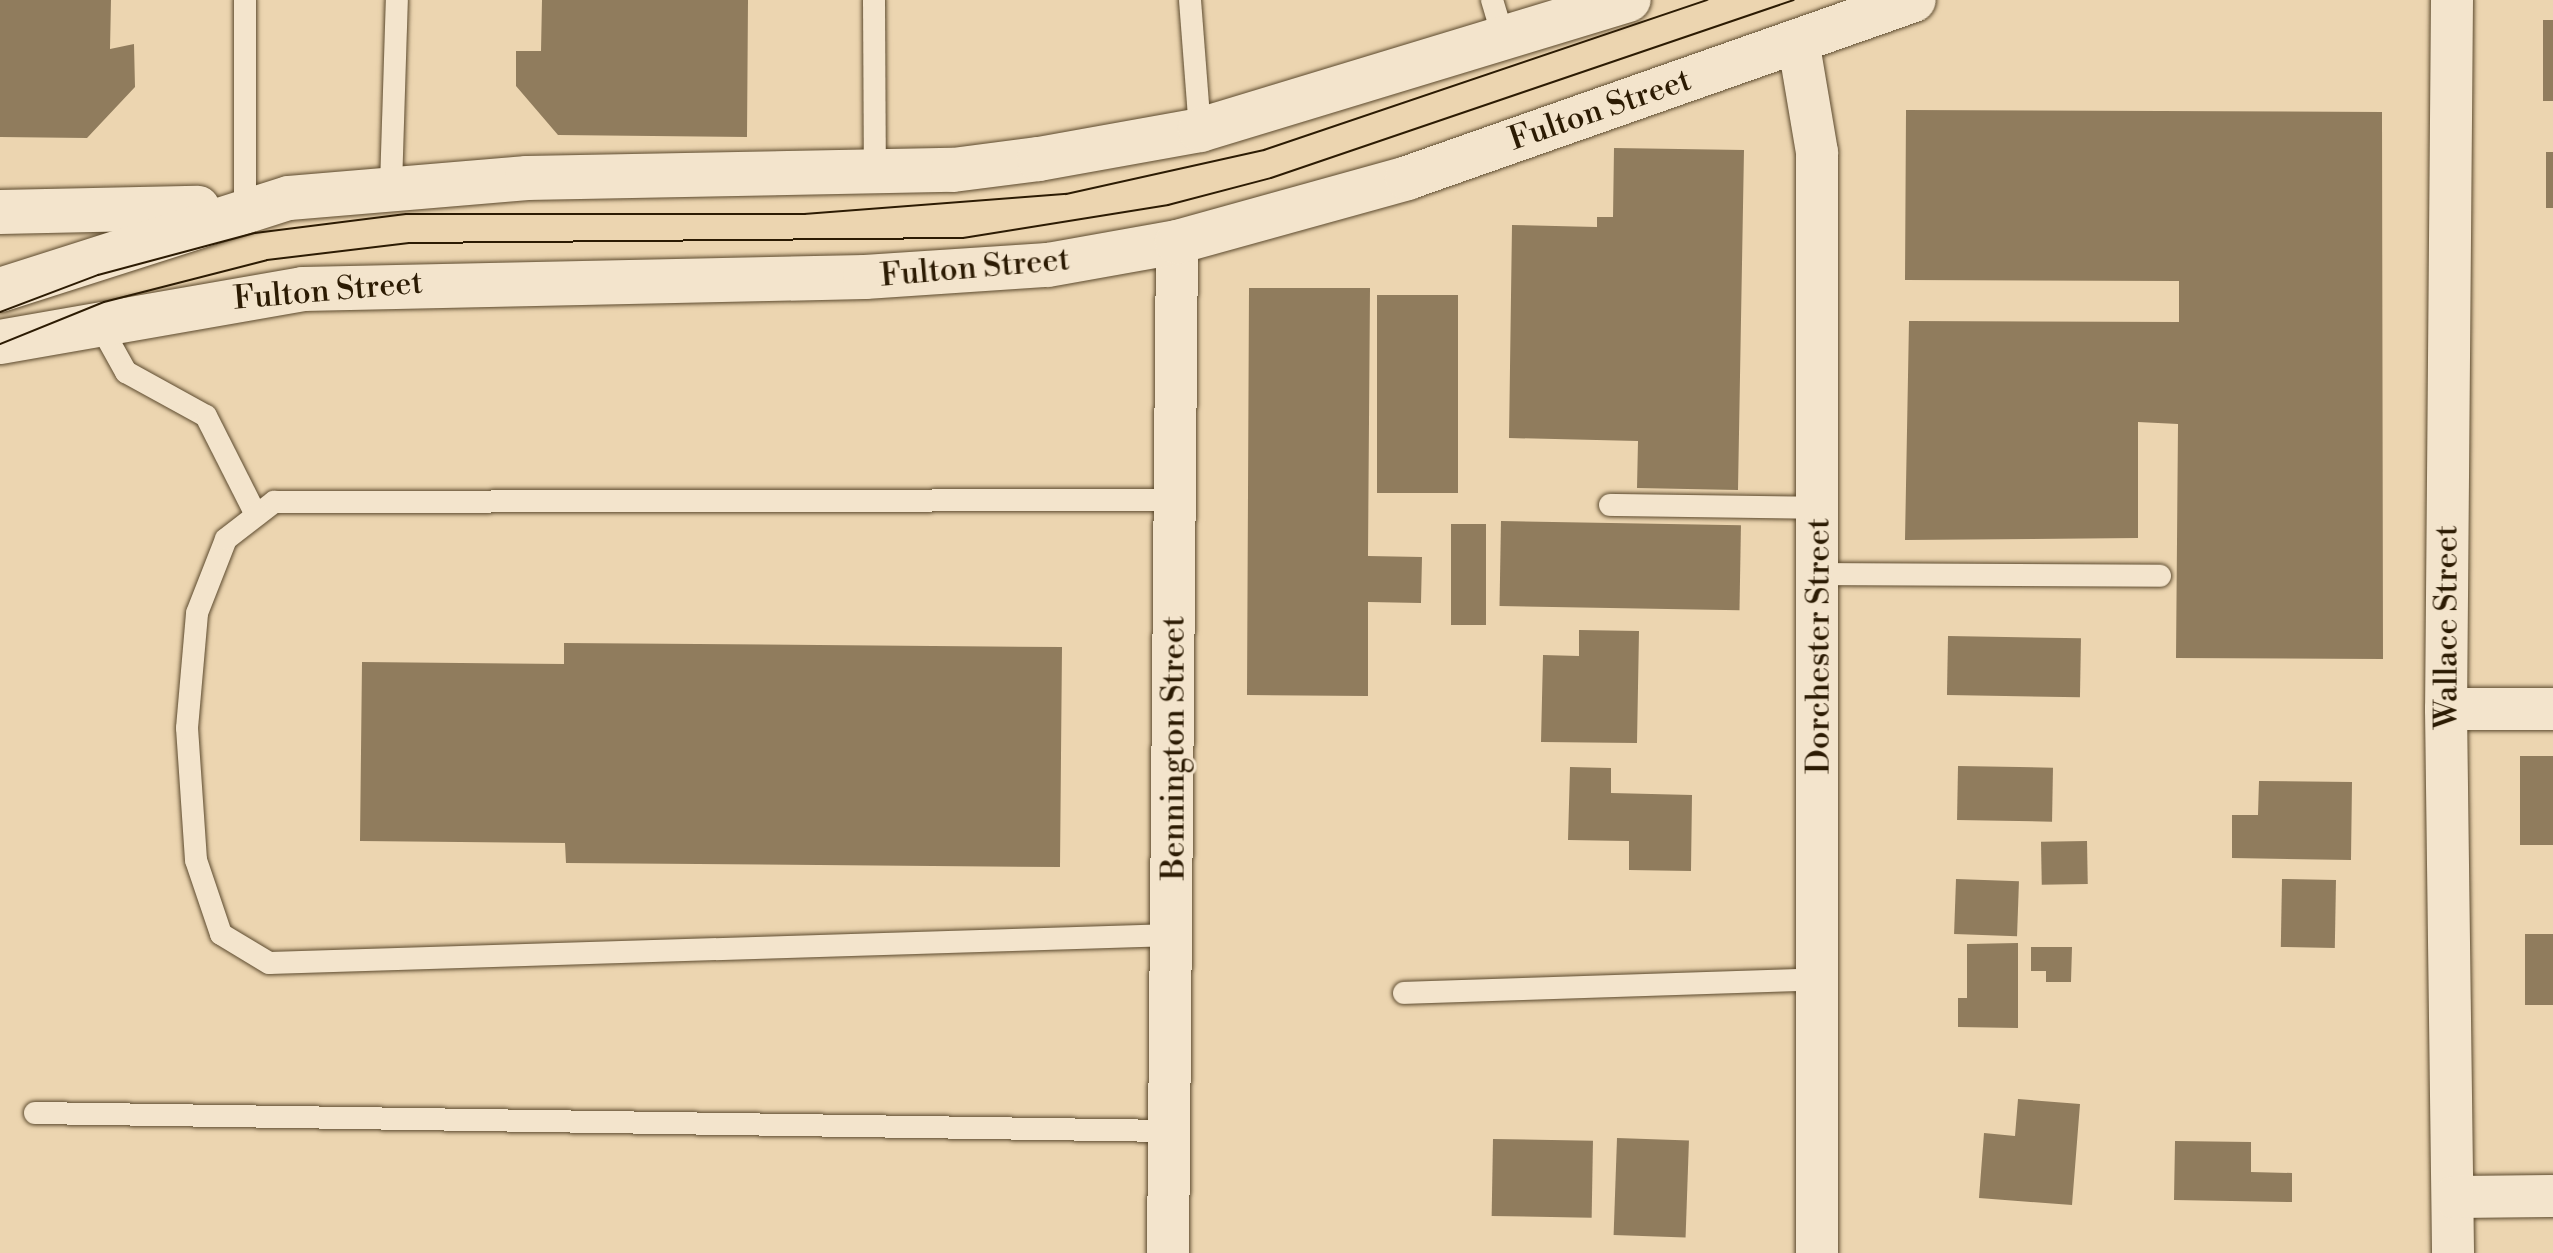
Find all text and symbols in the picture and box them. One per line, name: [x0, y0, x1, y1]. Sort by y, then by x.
street label: Fulton Street: [1504, 61, 1696, 159]
street label: Fulton Street: [879, 241, 1071, 295]
street label: Fulton Street: [232, 264, 424, 318]
street label: Dorchester Street: [1800, 518, 1838, 774]
street label: Wallace Street: [2428, 525, 2466, 729]
street label: Bennington Street: [1155, 616, 1193, 880]

